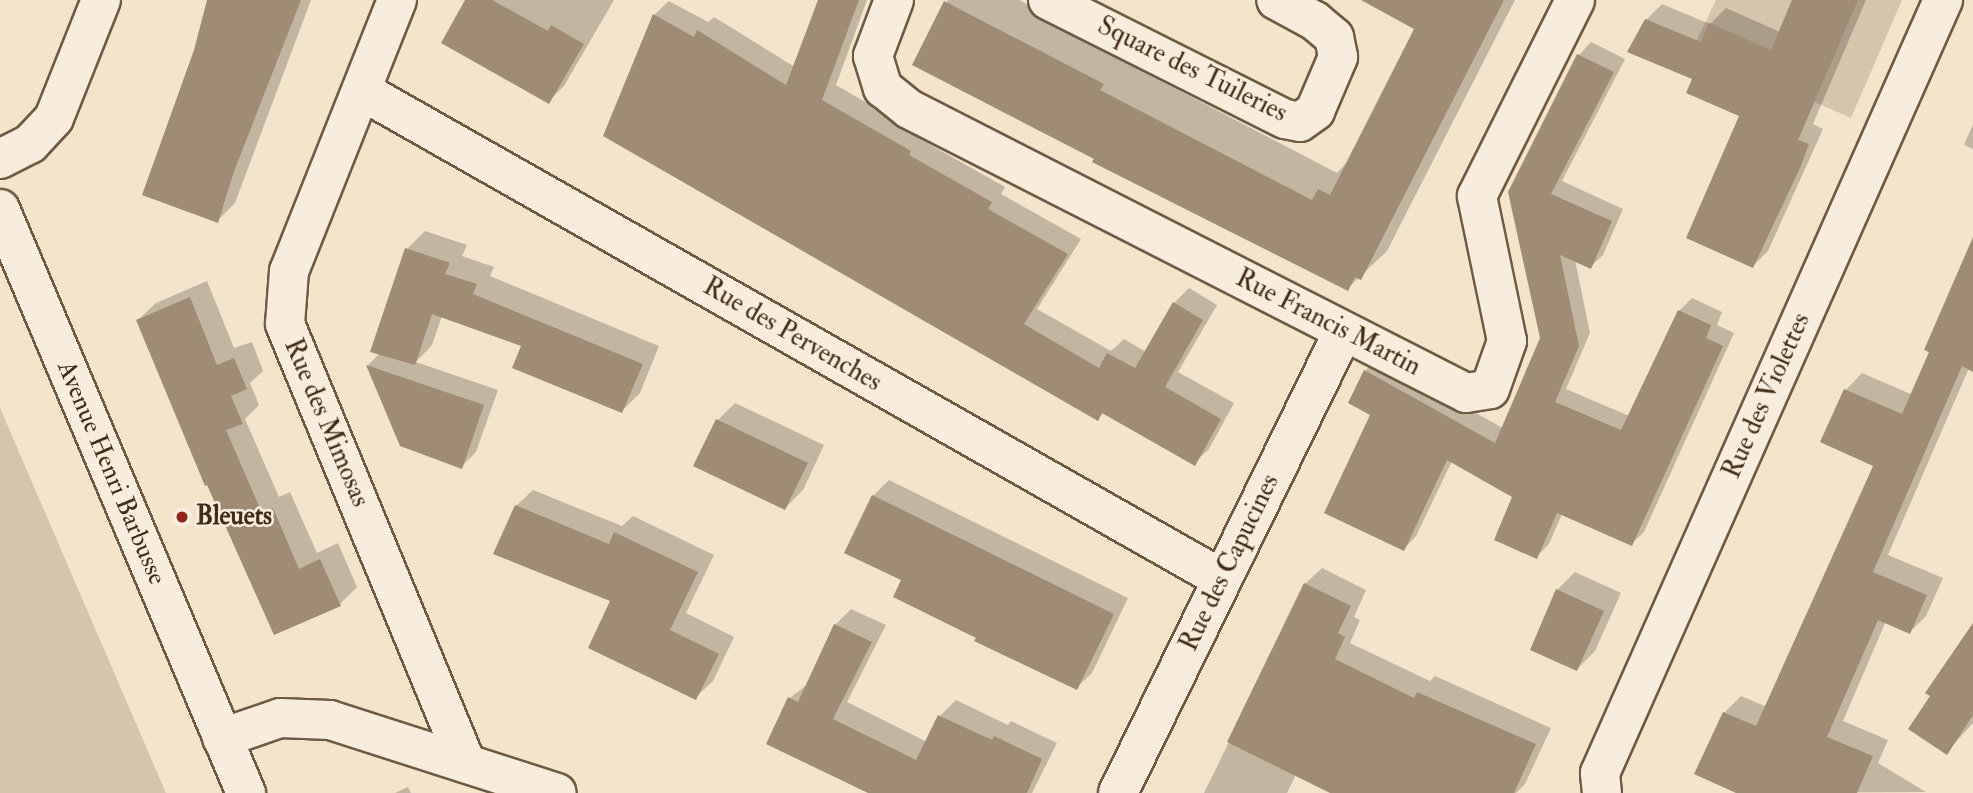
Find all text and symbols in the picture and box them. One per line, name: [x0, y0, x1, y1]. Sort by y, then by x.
street label: Square des Tuileries: [1092, 11, 1292, 129]
street label: Rue Francis Martin: [1230, 263, 1426, 383]
street label: Rue des Pervenches: [697, 271, 887, 399]
street label: Rue des Violettes: [1717, 308, 1817, 484]
street label: Rue des Mimosas: [277, 334, 375, 512]
street label: Avenue Henri Barbusse: [50, 356, 172, 590]
street label: Rue des Capucines: [1174, 469, 1286, 657]
place label: Bleuets: [196, 501, 272, 533]
marker: Bleuets: [174, 509, 190, 525]

